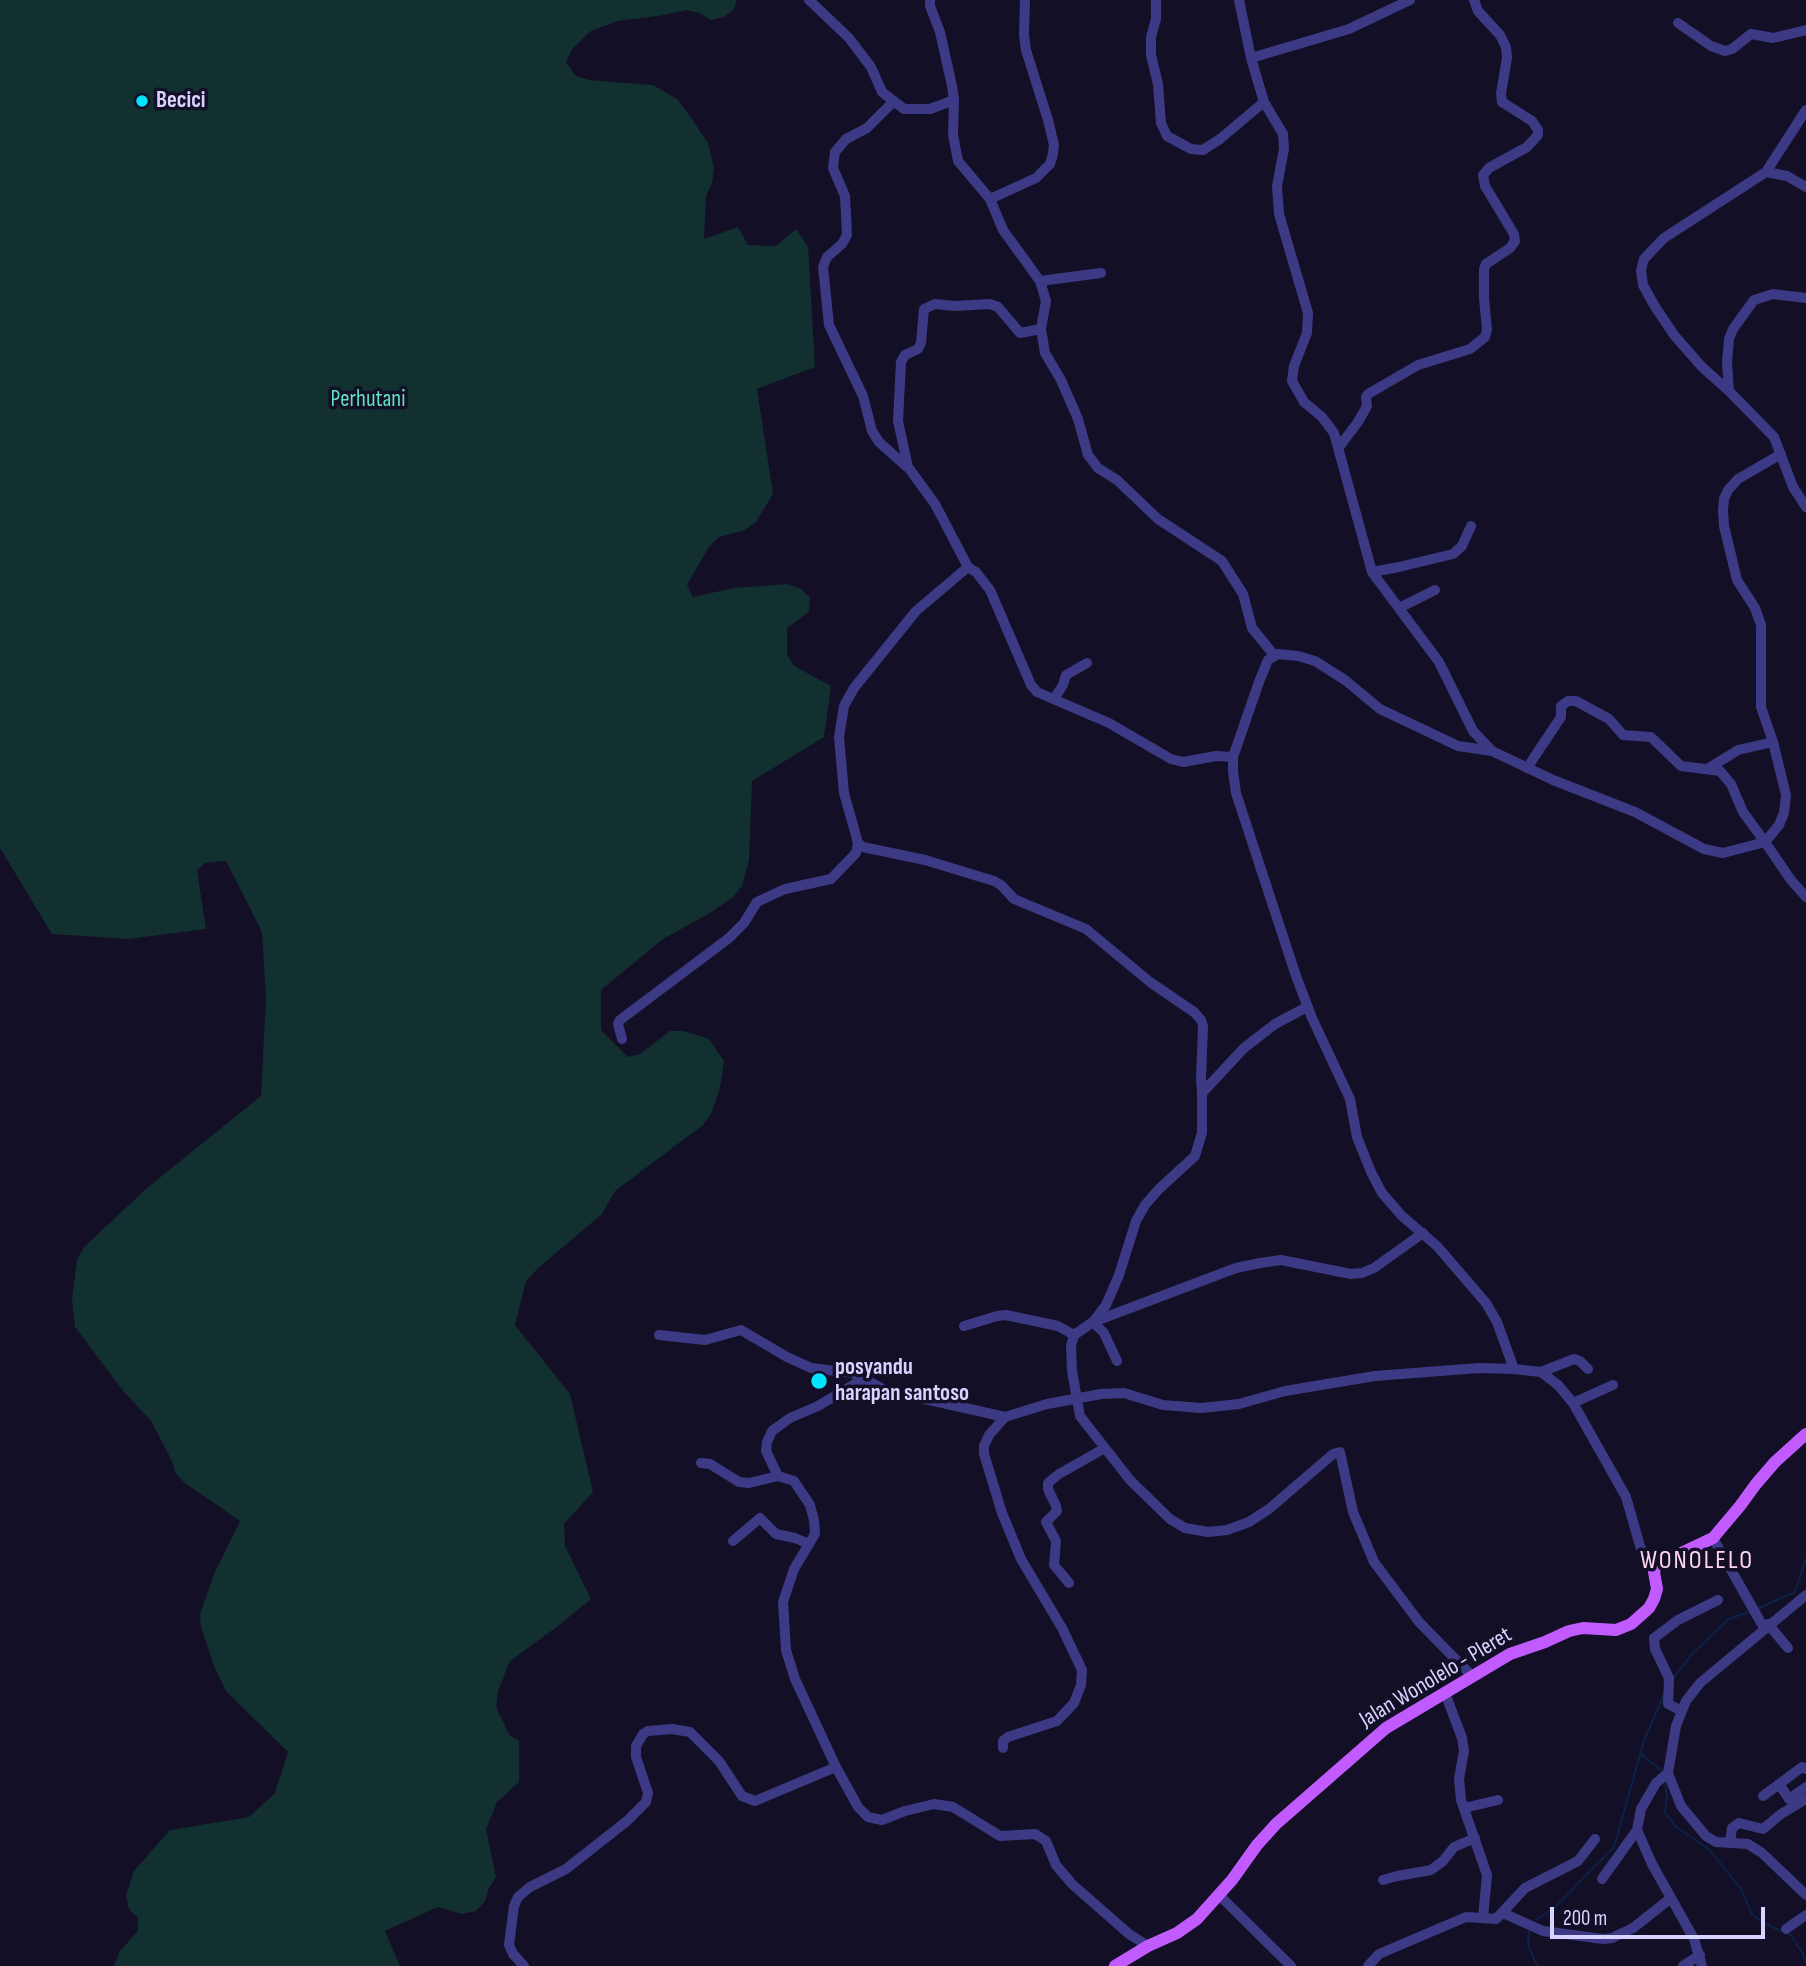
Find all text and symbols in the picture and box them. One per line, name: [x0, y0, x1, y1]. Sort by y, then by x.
place label: Becici: [156, 87, 206, 115]
marker: Becici: [134, 93, 150, 109]
park label: Perhutani: [331, 386, 405, 414]
place label: posyandu harapan santoso: [835, 1354, 969, 1408]
marker: posyandu harapan santoso: [809, 1371, 829, 1391]
district label: WONOLELO: [1641, 1545, 1753, 1577]
street label: Jalan Wonolelo - Pleret: [1355, 1622, 1517, 1734]
scale bar: [1554, 1892, 1769, 1936]
text: 200 m: [1563, 1906, 1607, 1931]

